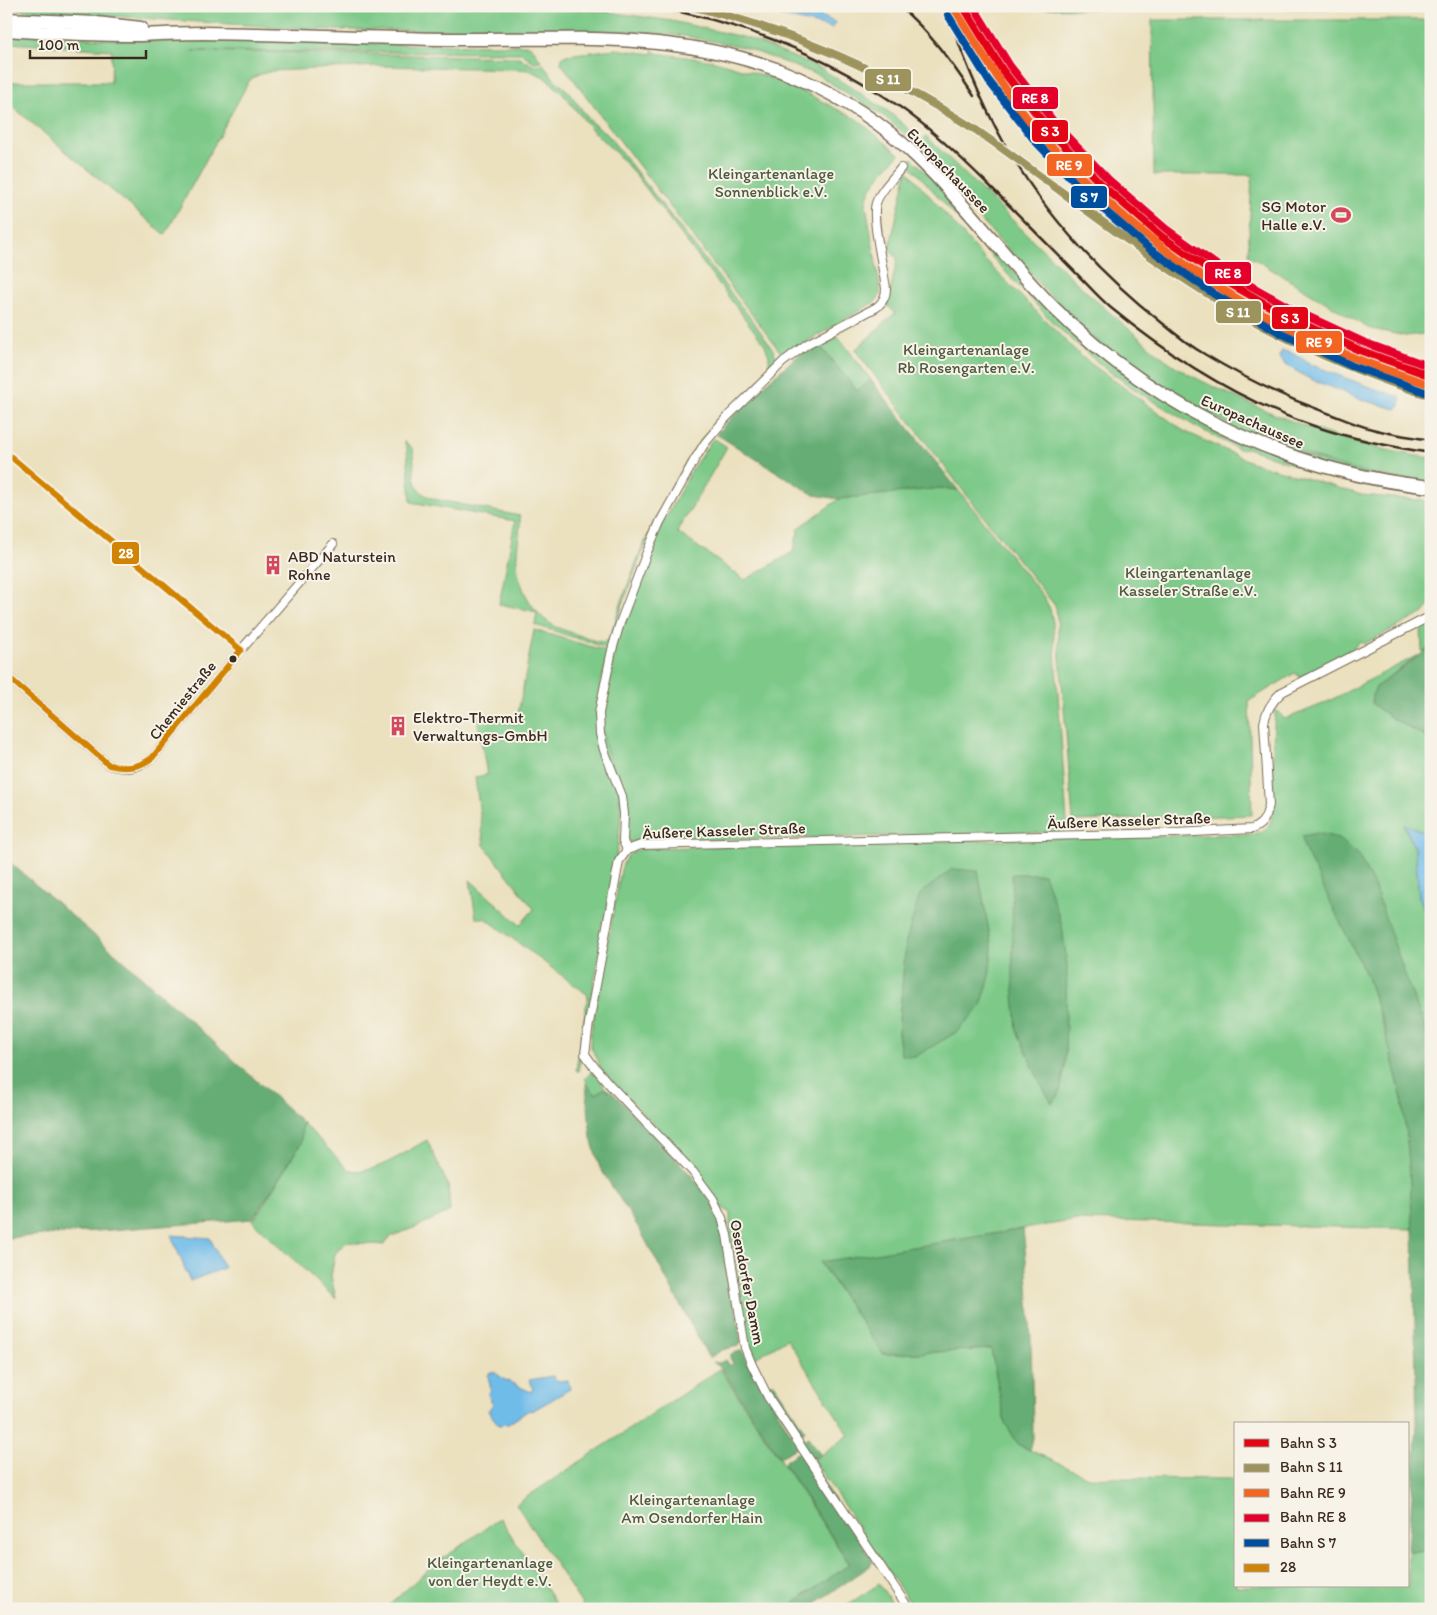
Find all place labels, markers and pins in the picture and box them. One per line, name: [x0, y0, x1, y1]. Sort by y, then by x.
place label: SG Motor Halle e.V.: [1261, 197, 1326, 234]
sports icon: SG Motor Halle e.V.: [1330, 204, 1352, 226]
place label: ABD Naturstein Rohne: [288, 547, 396, 584]
building icon: ABD Naturstein Rohne: [262, 554, 284, 576]
unlabelled marker: [228, 654, 238, 664]
place label: Elektro-Thermit Verwaltungs-GmbH: [413, 708, 548, 745]
building icon: Elektro-Thermit Verwaltungs-GmbH: [387, 715, 409, 737]

